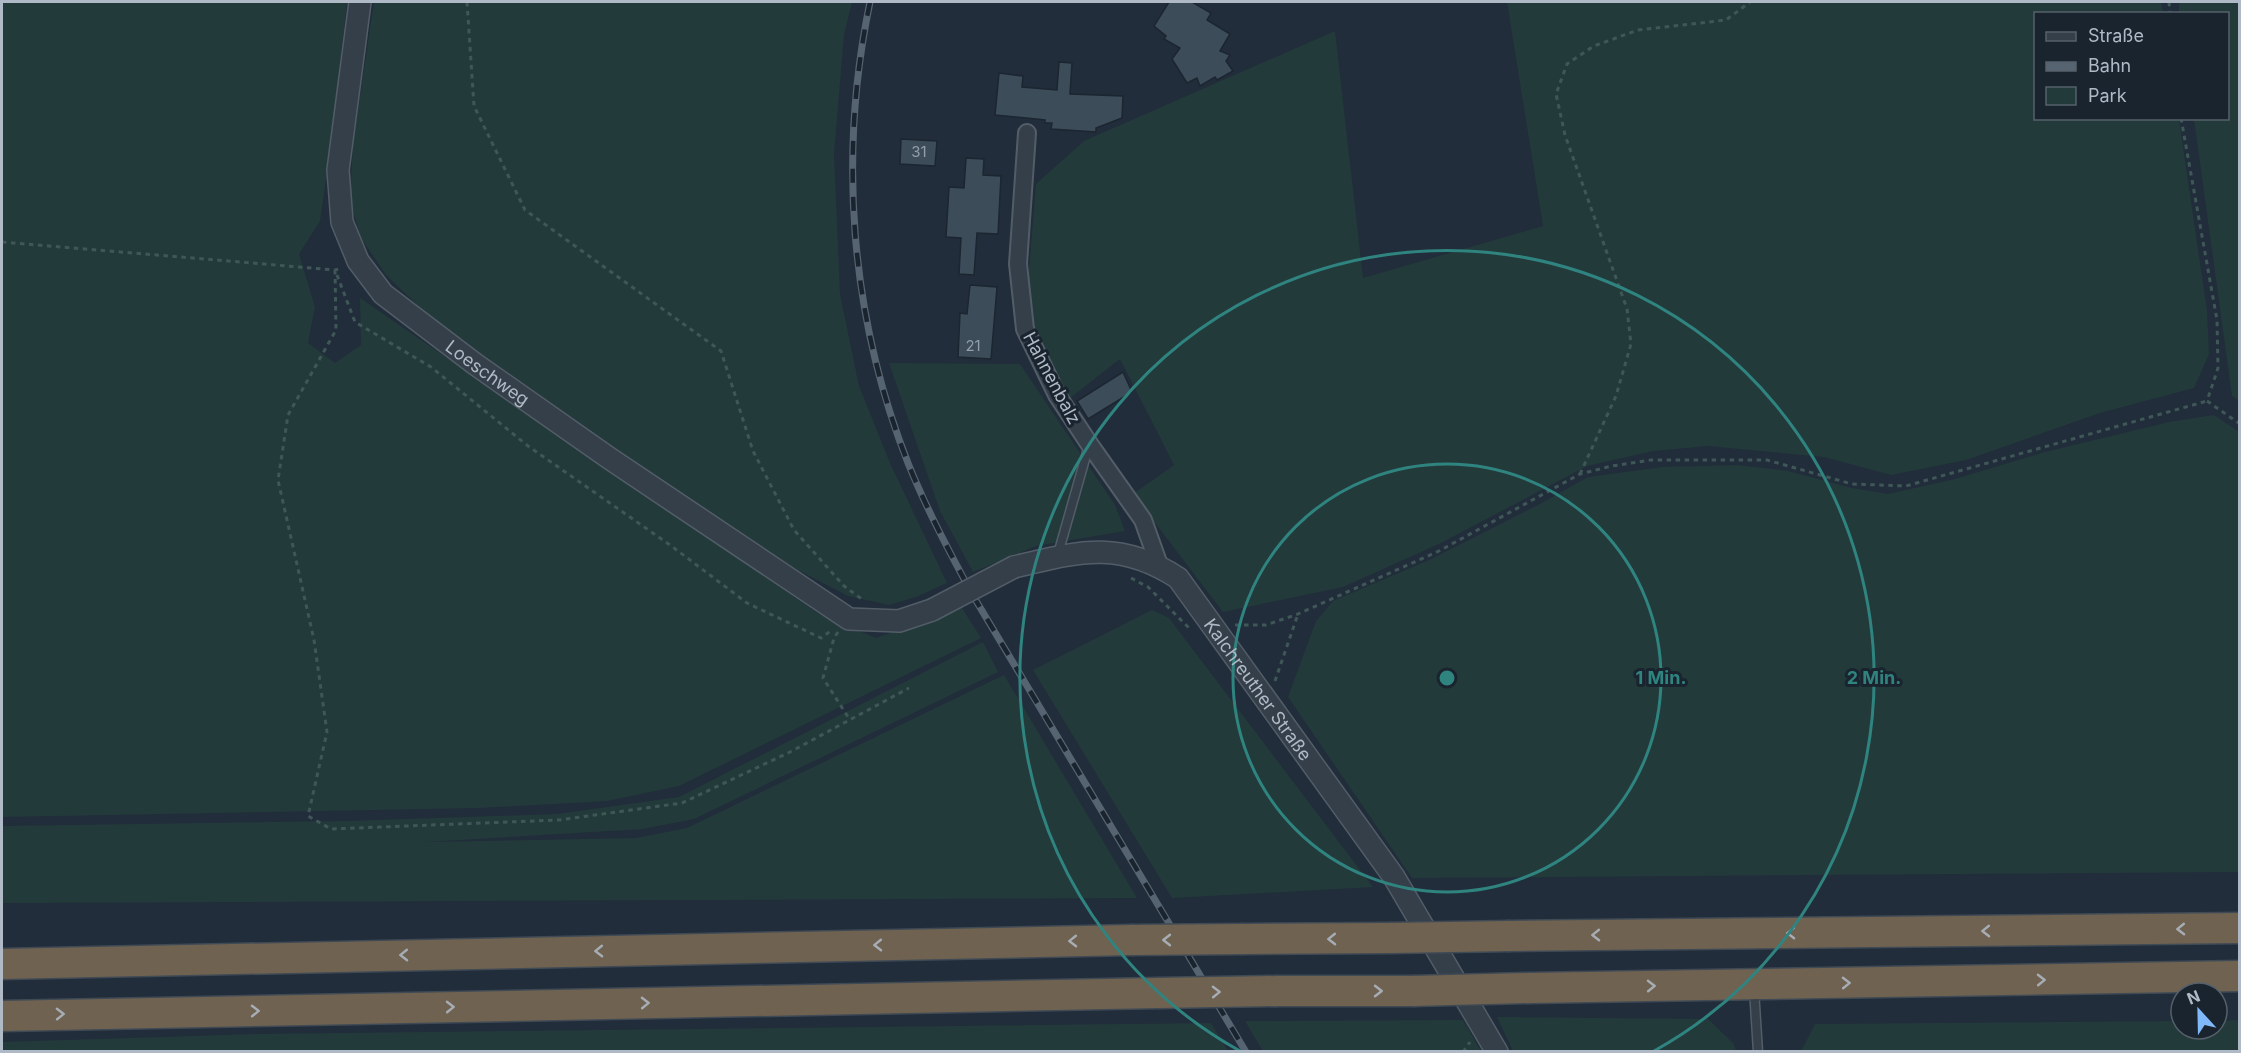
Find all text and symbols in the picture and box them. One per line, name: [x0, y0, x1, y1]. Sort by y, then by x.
legend: [2034, 12, 2229, 120]
text: Straße: [2088, 25, 2144, 46]
text: Bahn: [2088, 55, 2131, 76]
text: Park: [2088, 85, 2127, 106]
house number: 31: [911, 142, 927, 161]
street label: Hahnenbalz: [1019, 328, 1085, 428]
street label: Loeschweg: [442, 335, 534, 409]
house number: 21: [965, 336, 981, 355]
street label: Kalchreuther Straße: [1200, 614, 1317, 764]
text: 1 Min.: [1636, 667, 1686, 688]
text: 2 Min.: [1847, 667, 1901, 688]
centre of rings: [1437, 668, 1457, 688]
one-way arrow: [2177, 923, 2186, 935]
one-way arrow: [1982, 925, 1991, 937]
one-way arrow: [1787, 927, 1796, 939]
one-way arrow: [1592, 929, 1601, 941]
one-way arrow: [1327, 933, 1336, 945]
one-way arrow: [1162, 934, 1171, 946]
one-way arrow: [1068, 935, 1077, 947]
one-way arrow: [873, 939, 882, 951]
one-way arrow: [594, 945, 603, 957]
one-way arrow: [399, 949, 408, 961]
one-way arrow: [2037, 974, 2046, 986]
one-way arrow: [1842, 977, 1851, 989]
one-way arrow: [1647, 980, 1656, 992]
north arrow: [2169, 981, 2229, 1041]
one-way arrow: [1374, 985, 1383, 997]
one-way arrow: [1212, 986, 1221, 998]
text: N: [2184, 986, 2203, 1009]
one-way arrow: [640, 997, 649, 1009]
one-way arrow: [445, 1001, 454, 1013]
one-way arrow: [250, 1004, 259, 1017]
one-way arrow: [55, 1008, 64, 1021]

